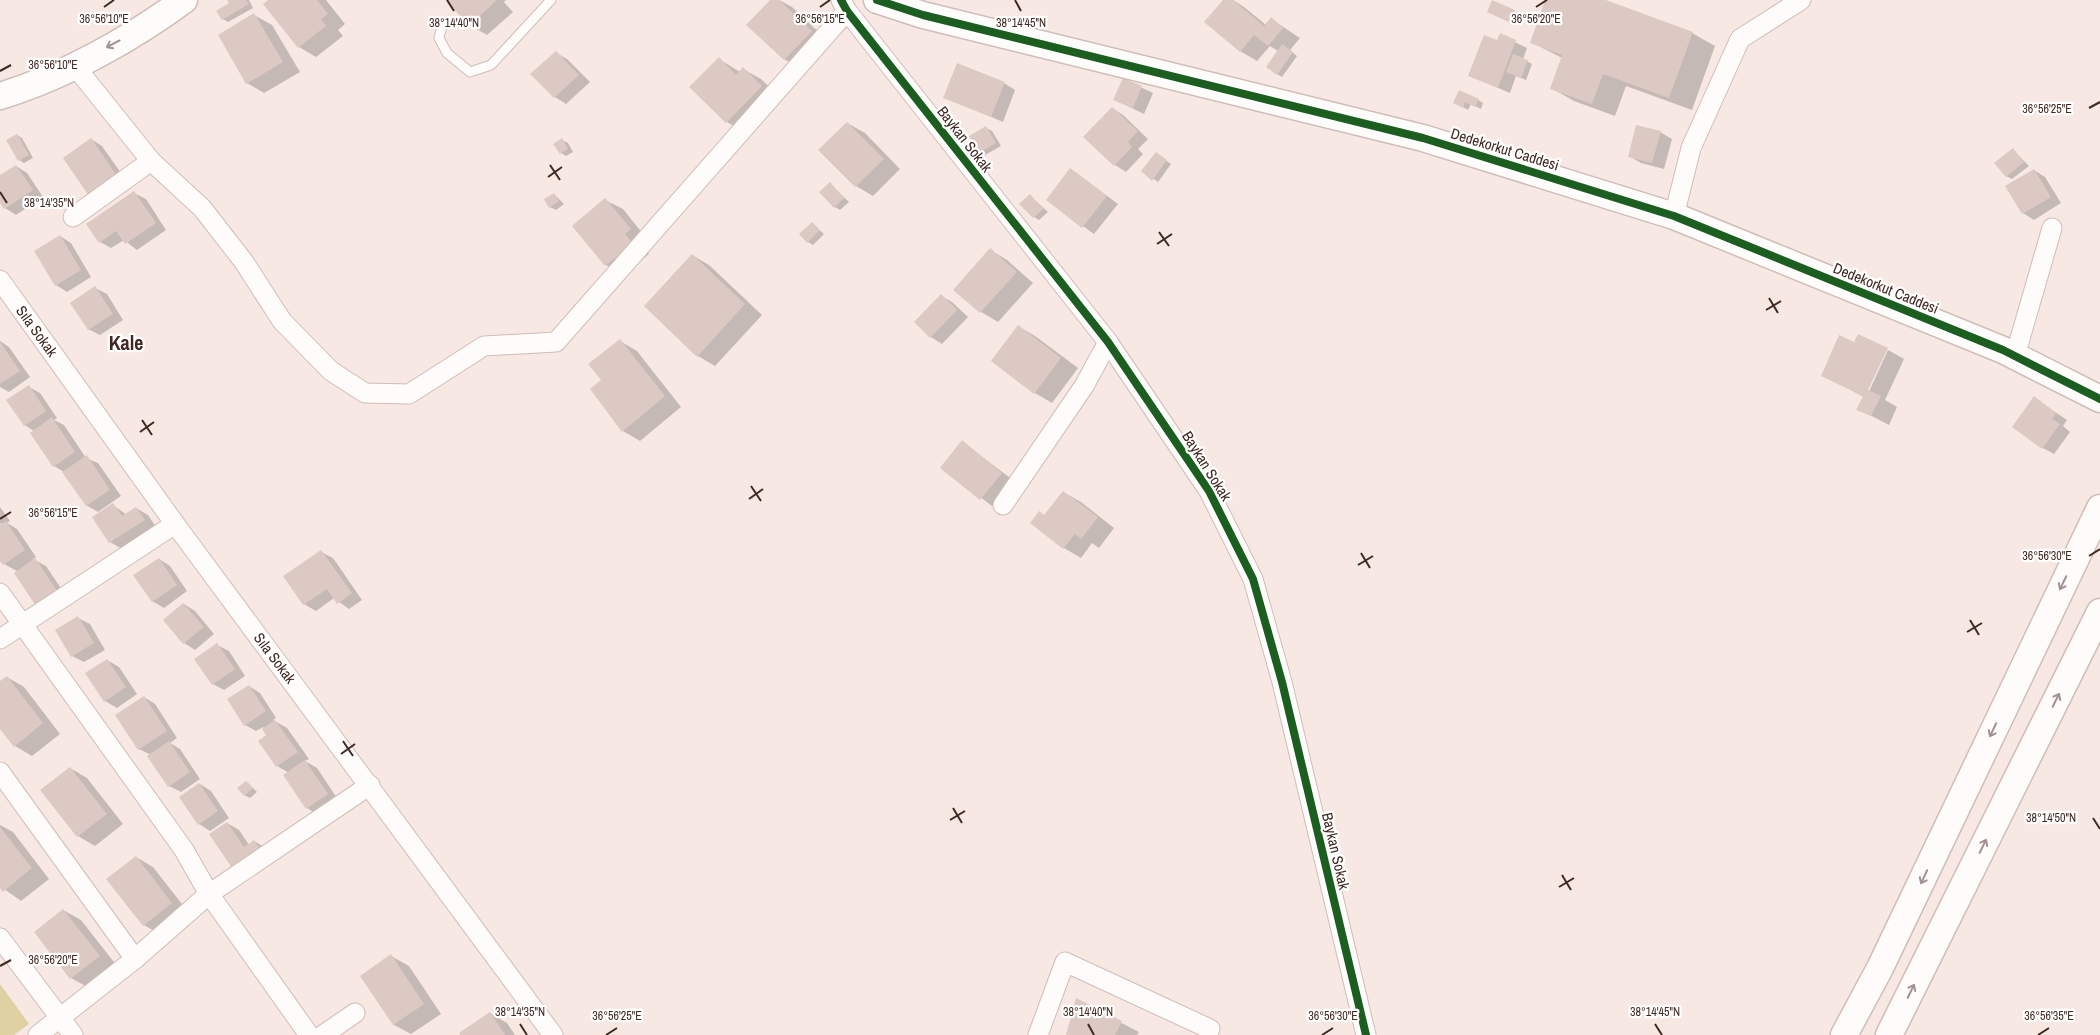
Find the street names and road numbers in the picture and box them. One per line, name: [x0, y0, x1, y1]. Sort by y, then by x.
street label: Baykan Sokak: [933, 102, 998, 177]
street label: Dedekorkut Caddesi: [1448, 123, 1562, 175]
street label: Dedekorkut Caddesi: [1830, 257, 1942, 319]
street label: Sıla Sokak: [11, 301, 63, 362]
street label: Baykan Sokak: [1177, 427, 1237, 506]
street label: Sıla Sokak: [249, 628, 302, 688]
street label: Baykan Sokak: [1317, 810, 1355, 892]

